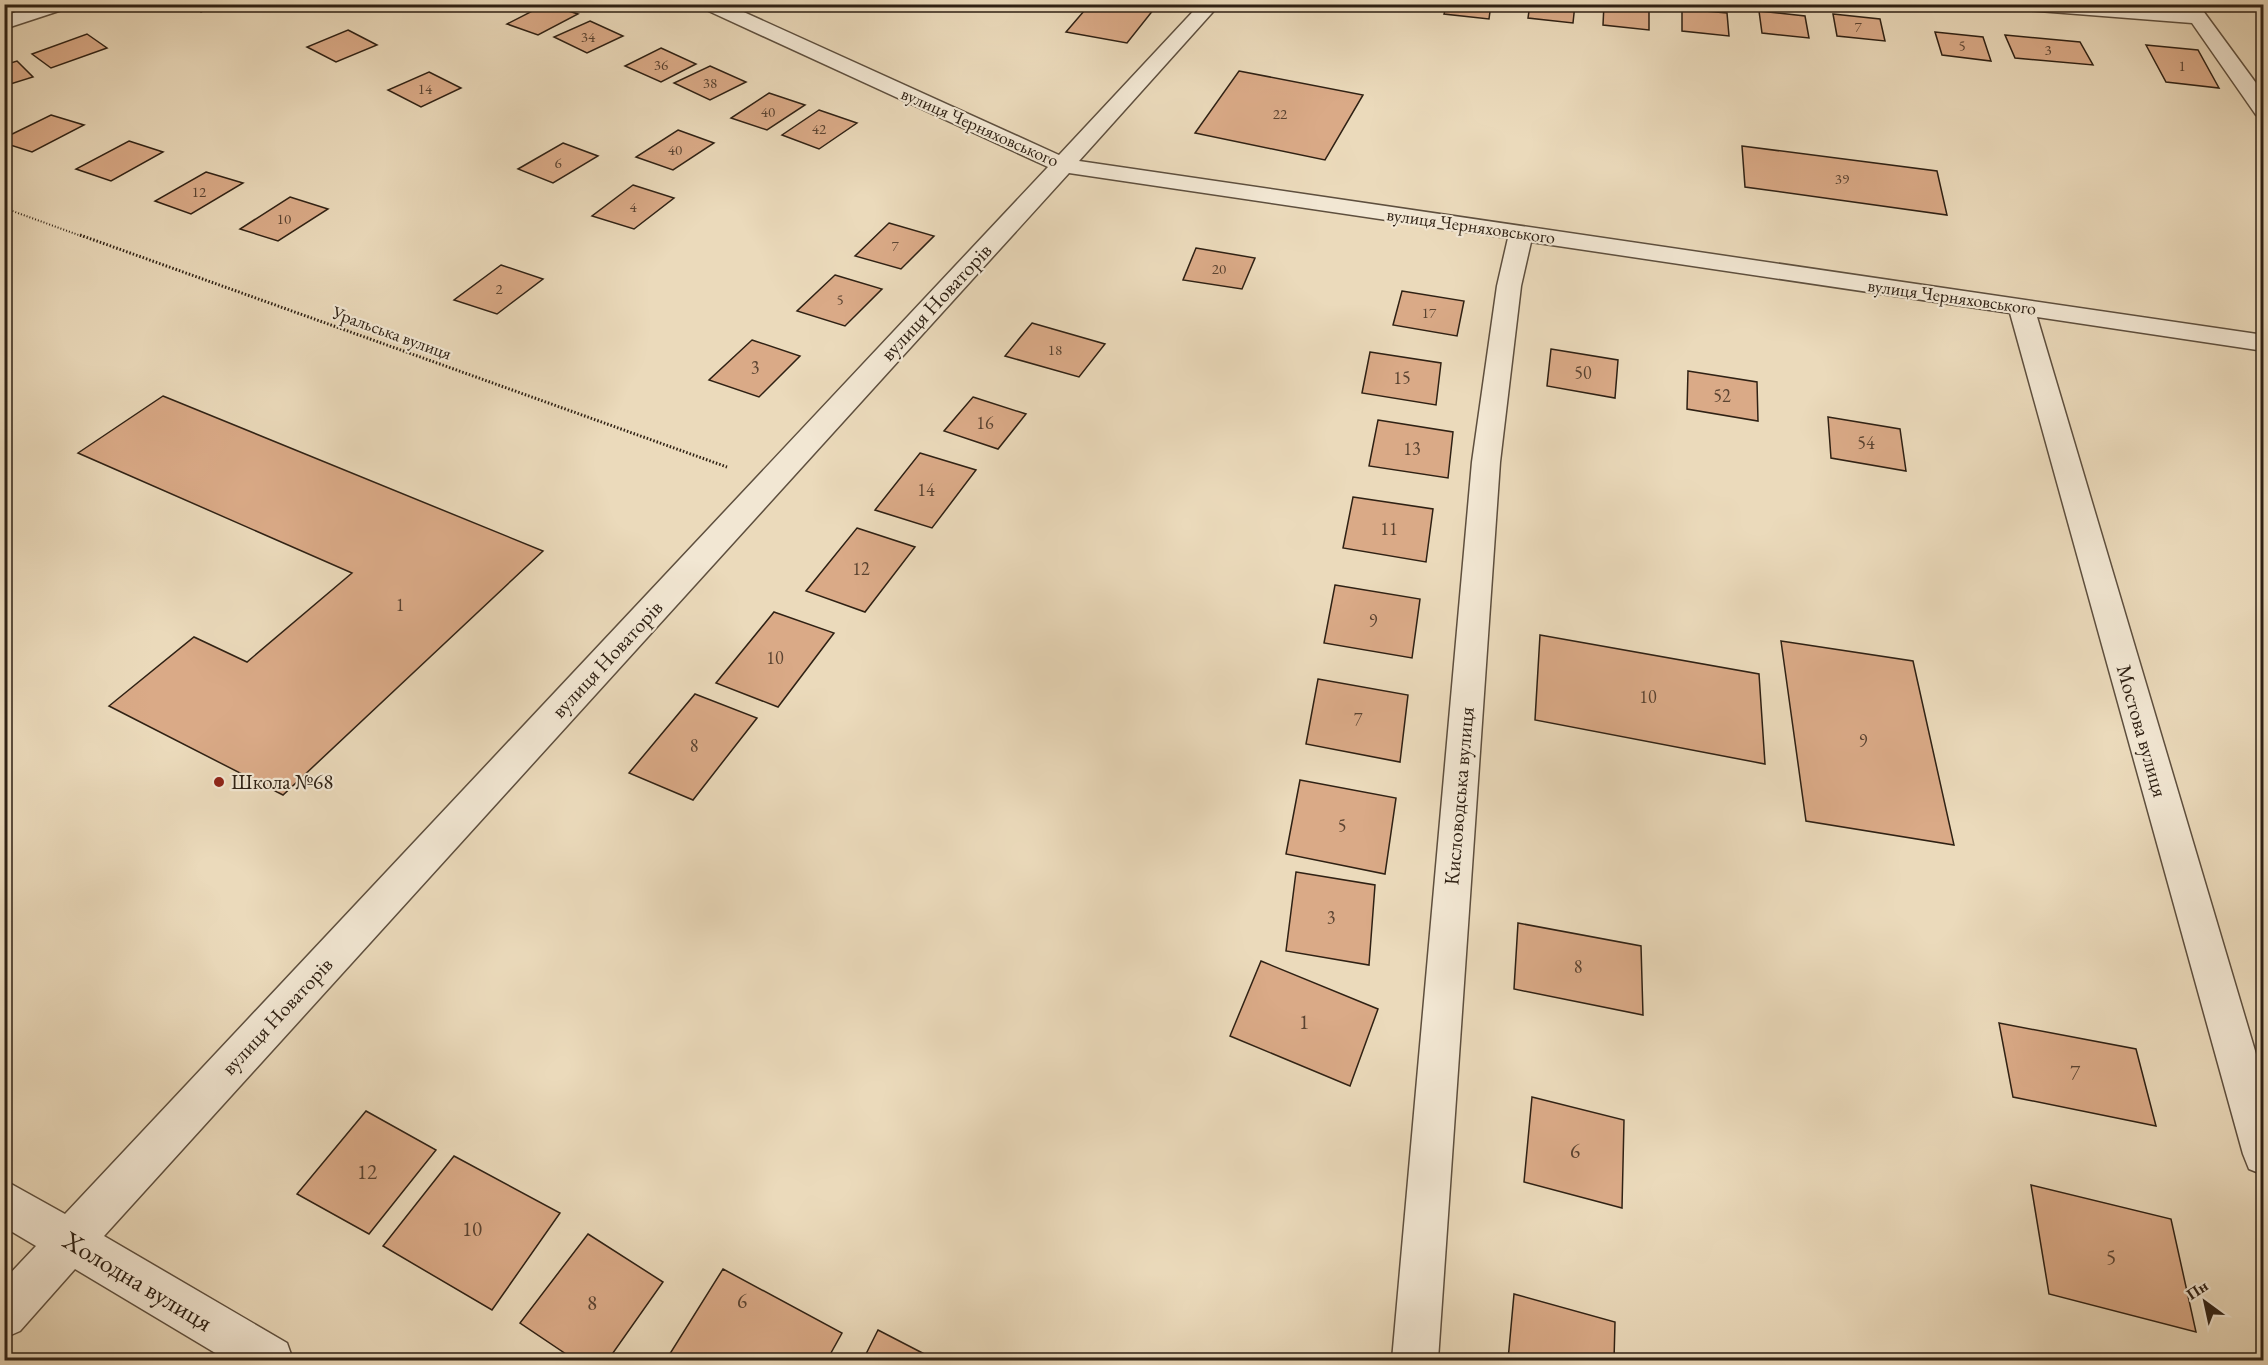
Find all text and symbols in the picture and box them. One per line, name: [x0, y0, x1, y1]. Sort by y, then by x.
house number: 7: [1854, 17, 1862, 36]
house number: 34: [581, 27, 596, 46]
house number: 5: [1958, 36, 1966, 55]
house number: 3: [2044, 40, 2052, 59]
house number: 36: [654, 55, 668, 74]
house number: 1: [2178, 56, 2186, 75]
house number: 38: [703, 73, 717, 92]
house number: 14: [418, 79, 433, 98]
street label: вулиця Черняховського: [898, 81, 1063, 172]
house number: 40: [761, 102, 775, 121]
house number: 22: [1273, 104, 1288, 123]
house number: 42: [812, 119, 827, 138]
house number: 40: [668, 140, 682, 159]
house number: 6: [554, 153, 562, 172]
house number: 39: [1835, 169, 1849, 188]
house number: 12: [192, 182, 207, 201]
house number: 4: [629, 197, 637, 216]
street label: вулиця Черняховського: [1385, 202, 1557, 249]
house number: 10: [277, 209, 291, 228]
house number: 7: [891, 236, 899, 255]
street label: вулиця Новаторів: [874, 237, 997, 366]
house number: 20: [1212, 259, 1226, 278]
street label: вулиця Черняховського: [1866, 273, 2038, 320]
house number: 2: [495, 279, 503, 298]
house number: 5: [836, 290, 844, 309]
street label: Уральська вулиця: [328, 300, 455, 365]
house number: 17: [1422, 303, 1437, 322]
house number: 18: [1048, 340, 1062, 359]
house number: 3: [751, 356, 759, 379]
house number: 50: [1574, 361, 1592, 384]
house number: 15: [1393, 366, 1411, 389]
house number: 52: [1713, 384, 1731, 407]
house number: 16: [976, 411, 994, 434]
house number: 54: [1857, 431, 1875, 454]
house number: 13: [1403, 437, 1421, 460]
house number: 14: [917, 478, 935, 501]
house number: 11: [1380, 517, 1398, 540]
house number: 12: [852, 557, 870, 580]
house number: 1: [396, 593, 404, 616]
street label: вулиця Новаторів: [545, 594, 668, 723]
house number: 9: [1369, 609, 1378, 632]
house number: 10: [766, 646, 784, 669]
street label: Мостова вулиця: [2111, 662, 2174, 800]
house number: 10: [1639, 685, 1657, 708]
street label: Кисловодська вулиця: [1437, 706, 1480, 886]
house number: 7: [1354, 708, 1363, 731]
house number: 9: [1859, 729, 1868, 752]
house number: 8: [690, 734, 698, 757]
place label: Школа №68: [231, 768, 333, 795]
marker: Школа №68: [212, 775, 226, 789]
house number: 5: [1338, 814, 1346, 837]
house number: 3: [1327, 906, 1335, 929]
street label: вулиця Новаторів: [215, 951, 338, 1080]
house number: 8: [1574, 955, 1582, 978]
house number: 1: [1299, 1008, 1309, 1035]
house number: 7: [2070, 1059, 2081, 1086]
house number: 6: [1570, 1137, 1580, 1164]
house number: 12: [357, 1158, 377, 1185]
house number: 10: [462, 1215, 482, 1242]
street label: Холодна вулиця: [56, 1222, 219, 1339]
house number: 5: [2106, 1243, 2116, 1270]
north arrow: [2175, 1272, 2235, 1332]
text: Пн: [2182, 1275, 2212, 1305]
house number: 6: [737, 1287, 747, 1314]
house number: 8: [587, 1289, 597, 1316]

